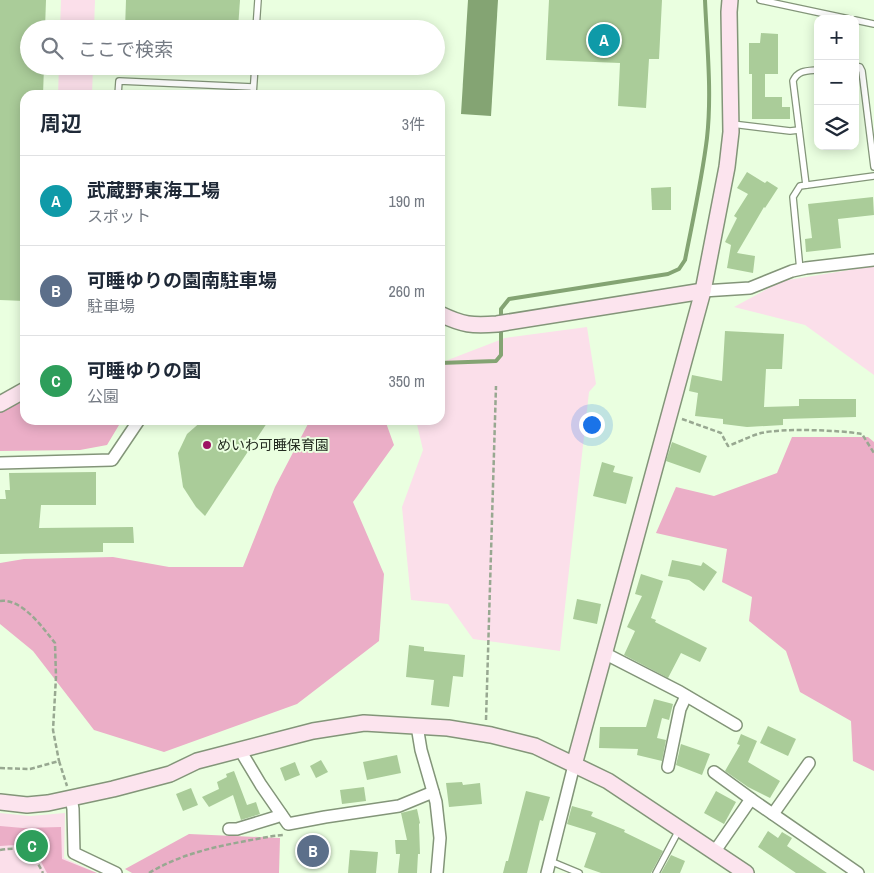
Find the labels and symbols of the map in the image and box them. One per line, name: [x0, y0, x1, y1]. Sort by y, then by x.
pin: A: [588, 21, 620, 59]
your location: [579, 412, 605, 438]
place label: めいわ可睡保育園: [217, 436, 329, 454]
marker: めいわ可睡保育園: [201, 439, 213, 451]
pin: C: [16, 827, 48, 865]
pin: B: [297, 832, 329, 870]

